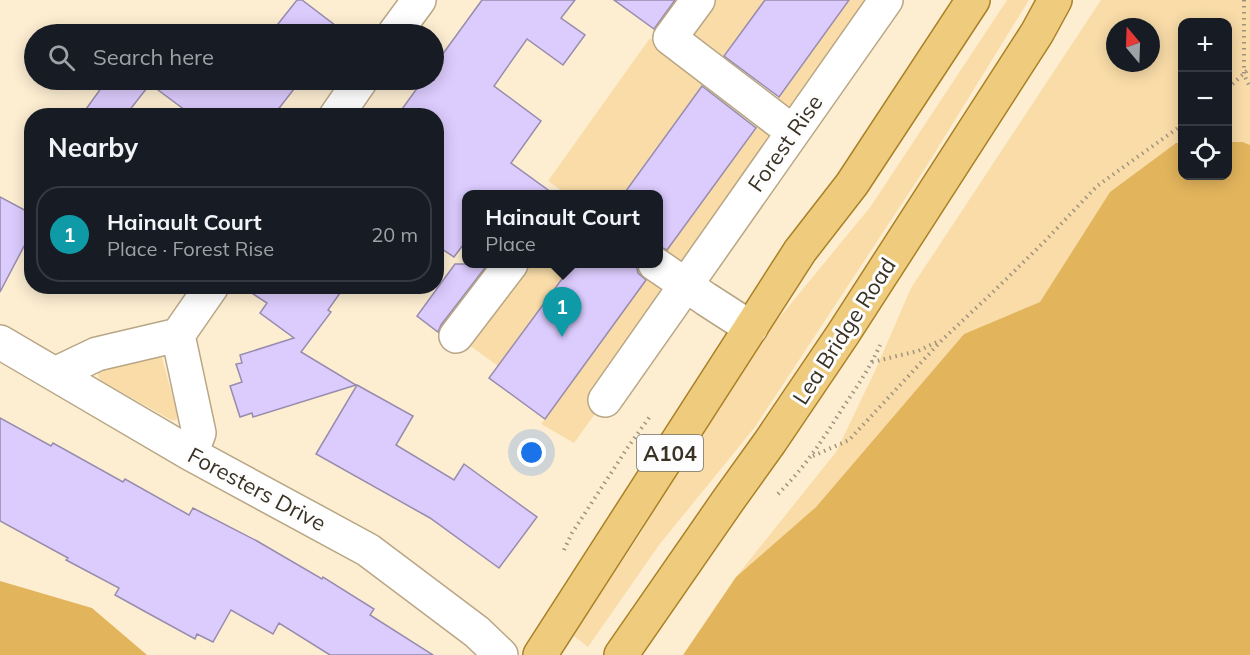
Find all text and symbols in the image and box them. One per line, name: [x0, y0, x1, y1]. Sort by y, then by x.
north arrow: [1106, 18, 1160, 72]
map controls: [1178, 18, 1232, 180]
button: +: [1178, 18, 1232, 72]
search box: [24, 24, 444, 90]
icon: search: [45, 41, 78, 74]
text: Search here: [93, 43, 214, 71]
button: −: [1178, 72, 1232, 126]
street label: Forest Rise: [741, 89, 829, 197]
button: locate: [1178, 126, 1232, 180]
text: Nearby: [48, 131, 138, 164]
popup: [462, 190, 663, 268]
text: Hainault Court: [485, 203, 640, 231]
text: Hainault Court: [107, 208, 262, 236]
text: 1: [64, 222, 76, 247]
text: 20 m: [371, 222, 418, 247]
text: Place: [485, 231, 536, 256]
text: Place · Forest Rise: [107, 236, 274, 261]
street label: Lea Bridge Road: [786, 252, 902, 410]
pin: 1: [542, 288, 582, 337]
road number: A104: [637, 435, 703, 471]
your location: [517, 438, 546, 467]
street label: Foresters Drive: [183, 441, 331, 537]

